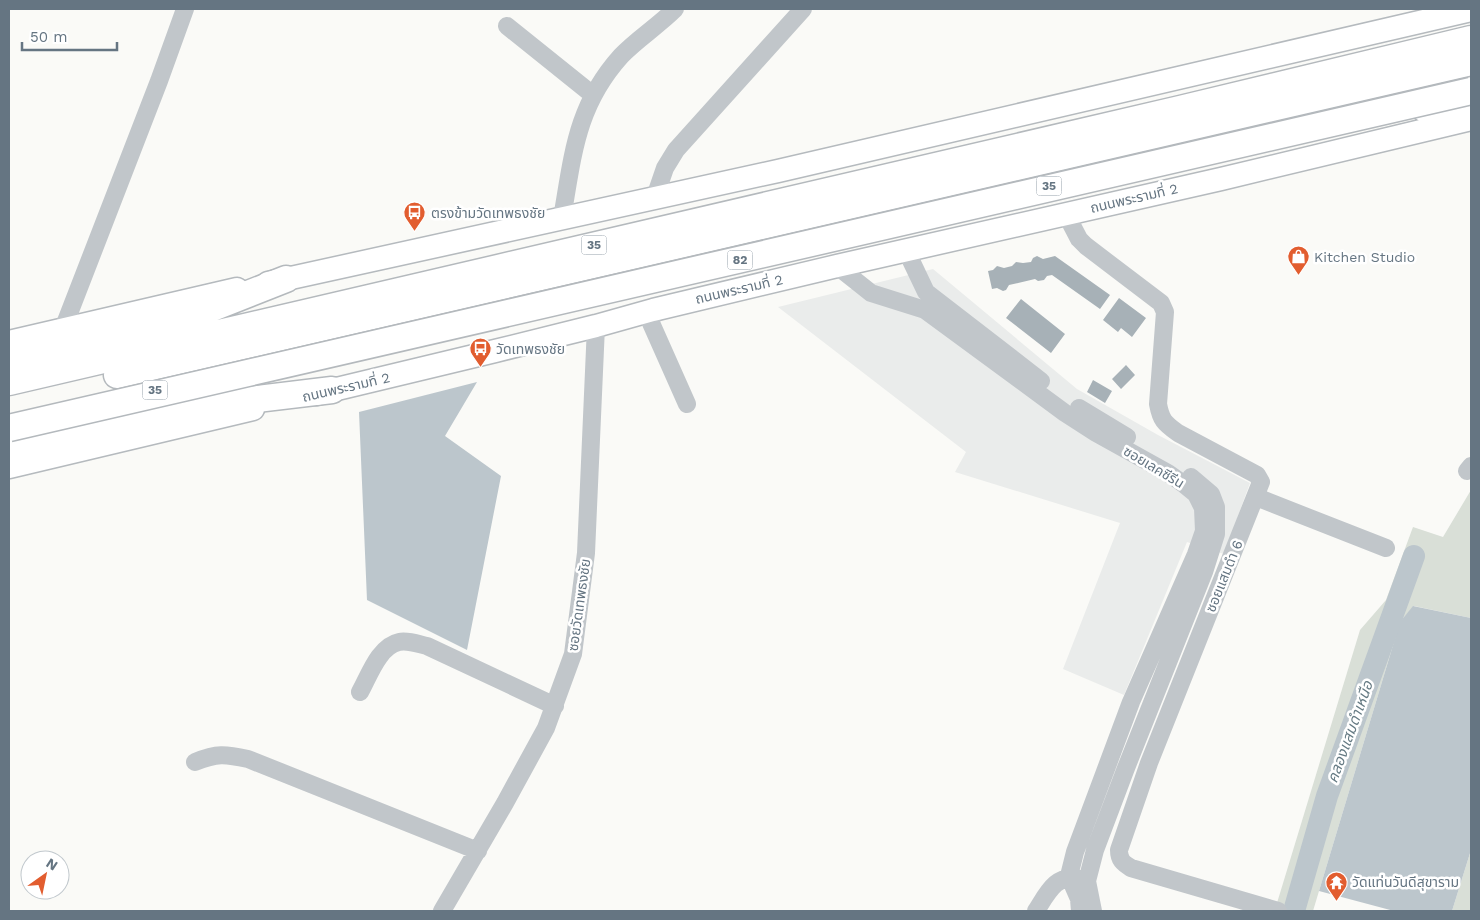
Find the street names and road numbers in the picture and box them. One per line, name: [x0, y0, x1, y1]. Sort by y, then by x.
road number: 35: [1036, 177, 1062, 196]
street label: ถนนพระรามที่ 2: [1088, 178, 1179, 216]
road number: 35: [582, 236, 606, 254]
road number: 82: [728, 250, 752, 270]
street label: ถนนพระรามที่ 2: [693, 269, 784, 307]
street label: ถนนพระรามที่ 2: [300, 367, 391, 405]
road number: 35: [142, 380, 168, 400]
street label: ซอยเลคซีรีน: [1121, 443, 1187, 491]
street label: ซอยแสมดำ 6: [1202, 538, 1246, 614]
street label: ซอยวัดเทพธงชัย: [565, 558, 593, 652]

